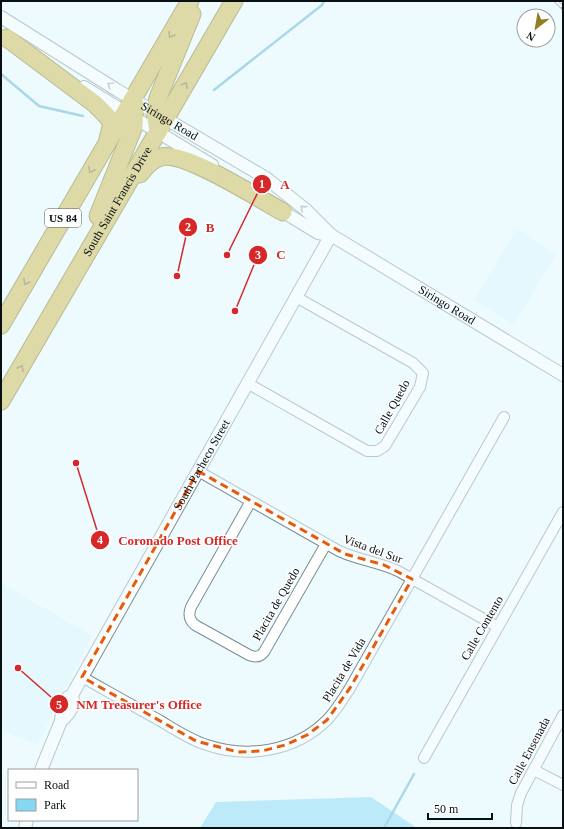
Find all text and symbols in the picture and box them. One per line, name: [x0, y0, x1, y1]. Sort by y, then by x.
north arrow: [516, 8, 556, 48]
text: N: [524, 29, 537, 44]
one-way arrow: [168, 31, 175, 38]
one-way arrow: [181, 82, 188, 89]
one-way arrow: [107, 83, 114, 90]
street label: Siringo Road: [138, 99, 200, 143]
street label: South Saint Francis Drive: [80, 144, 155, 259]
one-way arrow: [89, 166, 96, 173]
callout: A: [252, 171, 298, 196]
text: 1: [259, 177, 265, 191]
text: A: [280, 177, 290, 192]
one-way arrow: [301, 205, 308, 212]
road number: US 84: [45, 209, 81, 227]
callout: B: [178, 214, 223, 239]
text: 2: [185, 220, 191, 234]
text: B: [206, 220, 215, 235]
callout: C: [248, 242, 294, 267]
text: C: [276, 247, 286, 262]
text: 3: [255, 248, 261, 262]
one-way arrow: [23, 278, 30, 285]
street label: Siringo Road: [416, 282, 478, 327]
one-way arrow: [16, 365, 23, 372]
street label: Calle Quedo: [371, 377, 413, 437]
street label: South Pacheco Street: [170, 416, 233, 513]
callout: Coronado Post Office: [90, 528, 246, 553]
street label: Vista del Sur: [341, 532, 405, 566]
text: 4: [97, 533, 103, 547]
text: Coronado Post Office: [118, 533, 238, 548]
street label: Placita de Quedo: [249, 565, 303, 643]
street label: Calle Contento: [458, 593, 506, 663]
street label: Placita de Vida: [319, 635, 369, 705]
callout: NM Treasurer's Office: [49, 692, 210, 717]
text: NM Treasurer's Office: [76, 697, 202, 712]
text: 5: [56, 698, 62, 712]
street label: Calle Ensenada: [505, 714, 553, 787]
legend: [8, 769, 138, 821]
text: Road: [44, 778, 69, 792]
scale bar: [428, 795, 492, 821]
text: Park: [44, 798, 66, 812]
text: 50 m: [434, 802, 459, 816]

